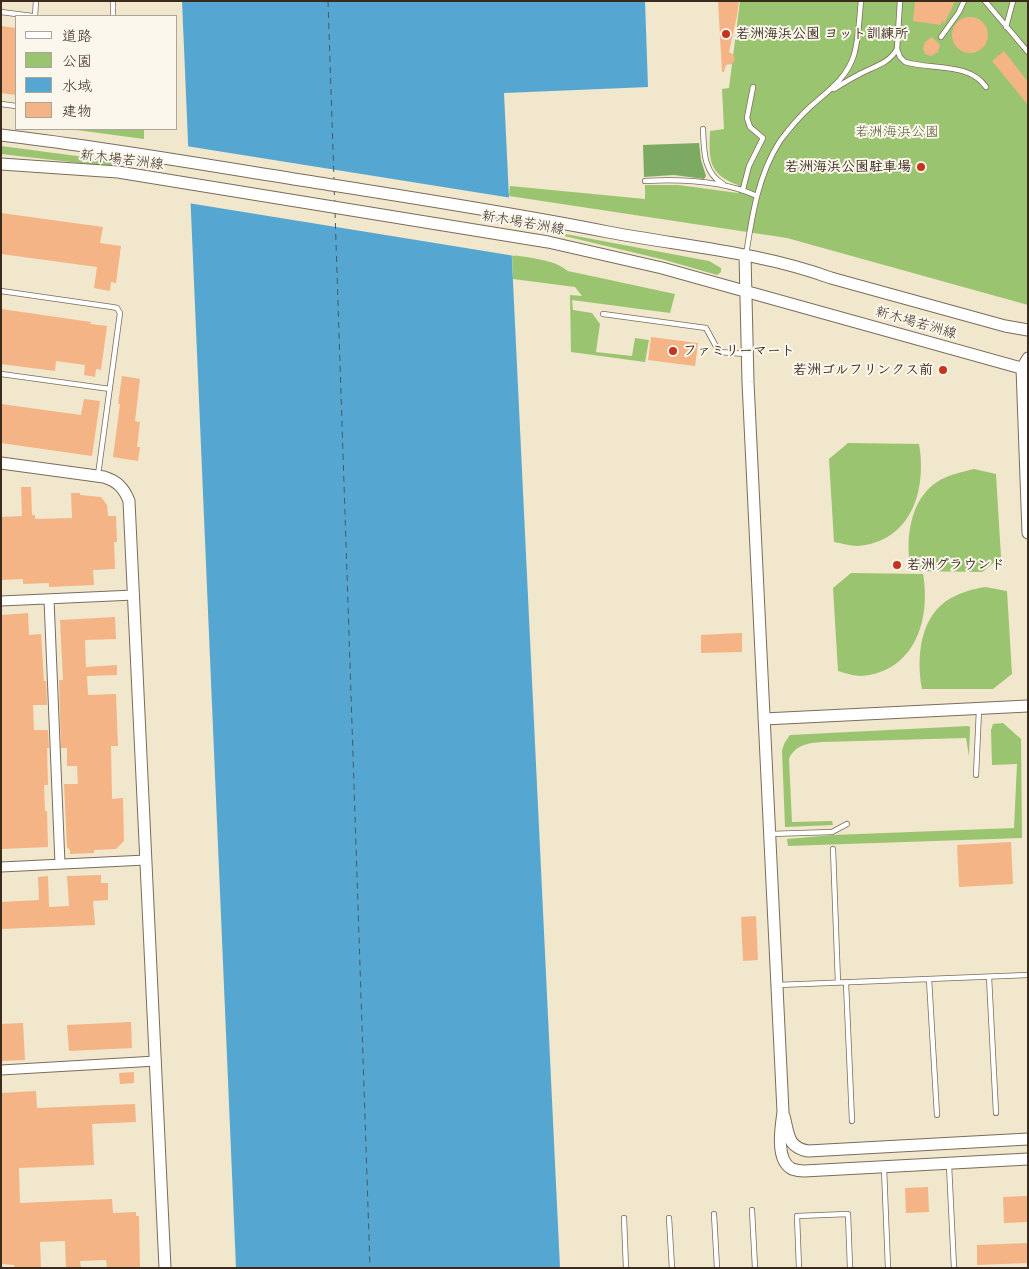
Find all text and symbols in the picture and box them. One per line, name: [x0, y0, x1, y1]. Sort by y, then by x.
legend: [15, 15, 178, 130]
text: 道路: [62, 23, 92, 46]
place label: 若洲海浜公園 ヨット訓練所: [736, 26, 908, 42]
marker: 若洲海浜公園 ヨット訓練所: [720, 28, 732, 40]
text: 公園: [62, 48, 92, 71]
text: 水域: [62, 73, 92, 96]
text: 建物: [62, 98, 92, 121]
park label: 若洲海浜公園: [855, 124, 939, 140]
street label: 新木場若洲線: [79, 147, 165, 173]
place label: 若洲海浜公園駐車場: [785, 159, 911, 175]
marker: 若洲海浜公園駐車場: [915, 161, 927, 173]
street label: 新木場若洲線: [480, 207, 566, 239]
street label: 新木場若洲線: [873, 303, 959, 343]
place label: ファミリーマート: [683, 343, 795, 359]
marker: ファミリーマート: [667, 345, 679, 357]
place label: 若洲ゴルフリンクス前: [793, 362, 933, 378]
marker: 若洲ゴルフリンクス前: [937, 364, 949, 376]
place label: 若洲グラウンド: [907, 557, 1005, 573]
marker: 若洲グラウンド: [891, 559, 903, 571]

